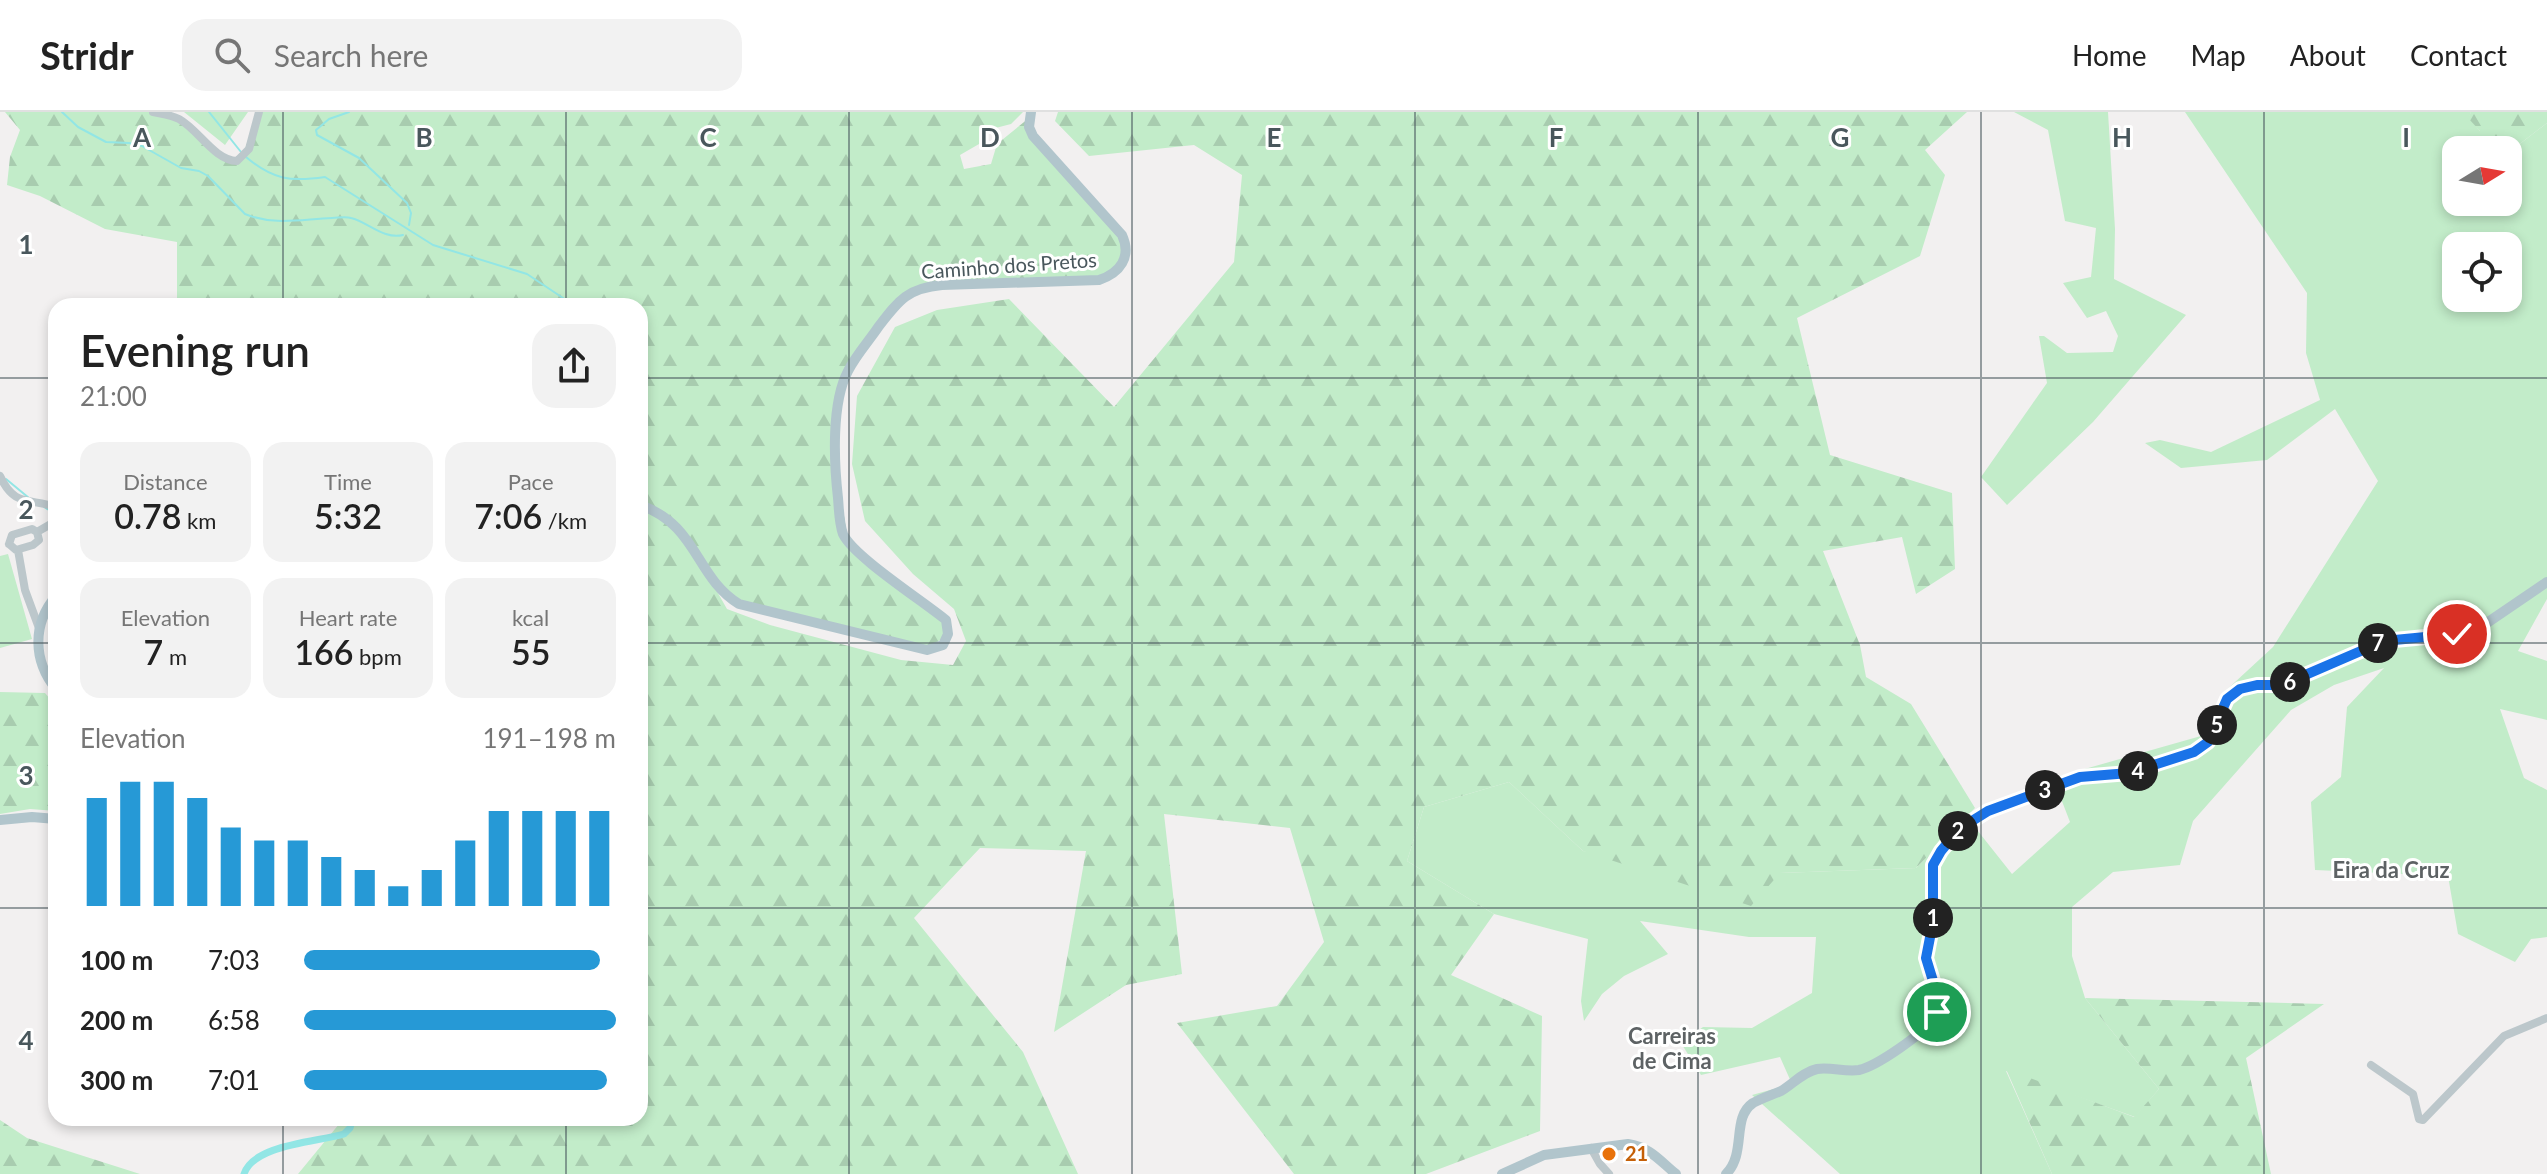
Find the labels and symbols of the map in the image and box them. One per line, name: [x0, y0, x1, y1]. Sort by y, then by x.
text: A: [132, 121, 152, 153]
text: B: [415, 121, 433, 153]
text: C: [699, 121, 717, 153]
text: D: [980, 121, 1000, 153]
text: E: [1267, 121, 1281, 153]
text: F: [1549, 121, 1563, 153]
text: G: [1831, 121, 1849, 153]
text: H: [2112, 121, 2132, 153]
text: I: [2402, 121, 2410, 153]
north arrow: [2442, 136, 2522, 216]
text: 1: [18, 228, 34, 260]
street label: Caminho dos Pretos: [920, 247, 1098, 283]
text: 2: [18, 493, 34, 525]
pin: [2423, 600, 2491, 668]
pin: 7: [2358, 623, 2398, 663]
pin: 6: [2270, 662, 2310, 702]
pin: 5: [2197, 705, 2237, 745]
pin: 4: [2118, 751, 2158, 791]
text: 3: [18, 759, 34, 791]
pin: 3: [2025, 770, 2065, 810]
pin: 2: [1938, 811, 1978, 851]
district label: Eira da Cruz: [2332, 856, 2450, 883]
pin: 1: [1913, 898, 1953, 938]
pin: [1903, 978, 1971, 1046]
district label: Carreiras de Cima: [1628, 1022, 1716, 1074]
text: 4: [18, 1024, 34, 1056]
place label: 21: [1625, 1141, 1648, 1165]
marker: 21: [1600, 1145, 1618, 1163]

